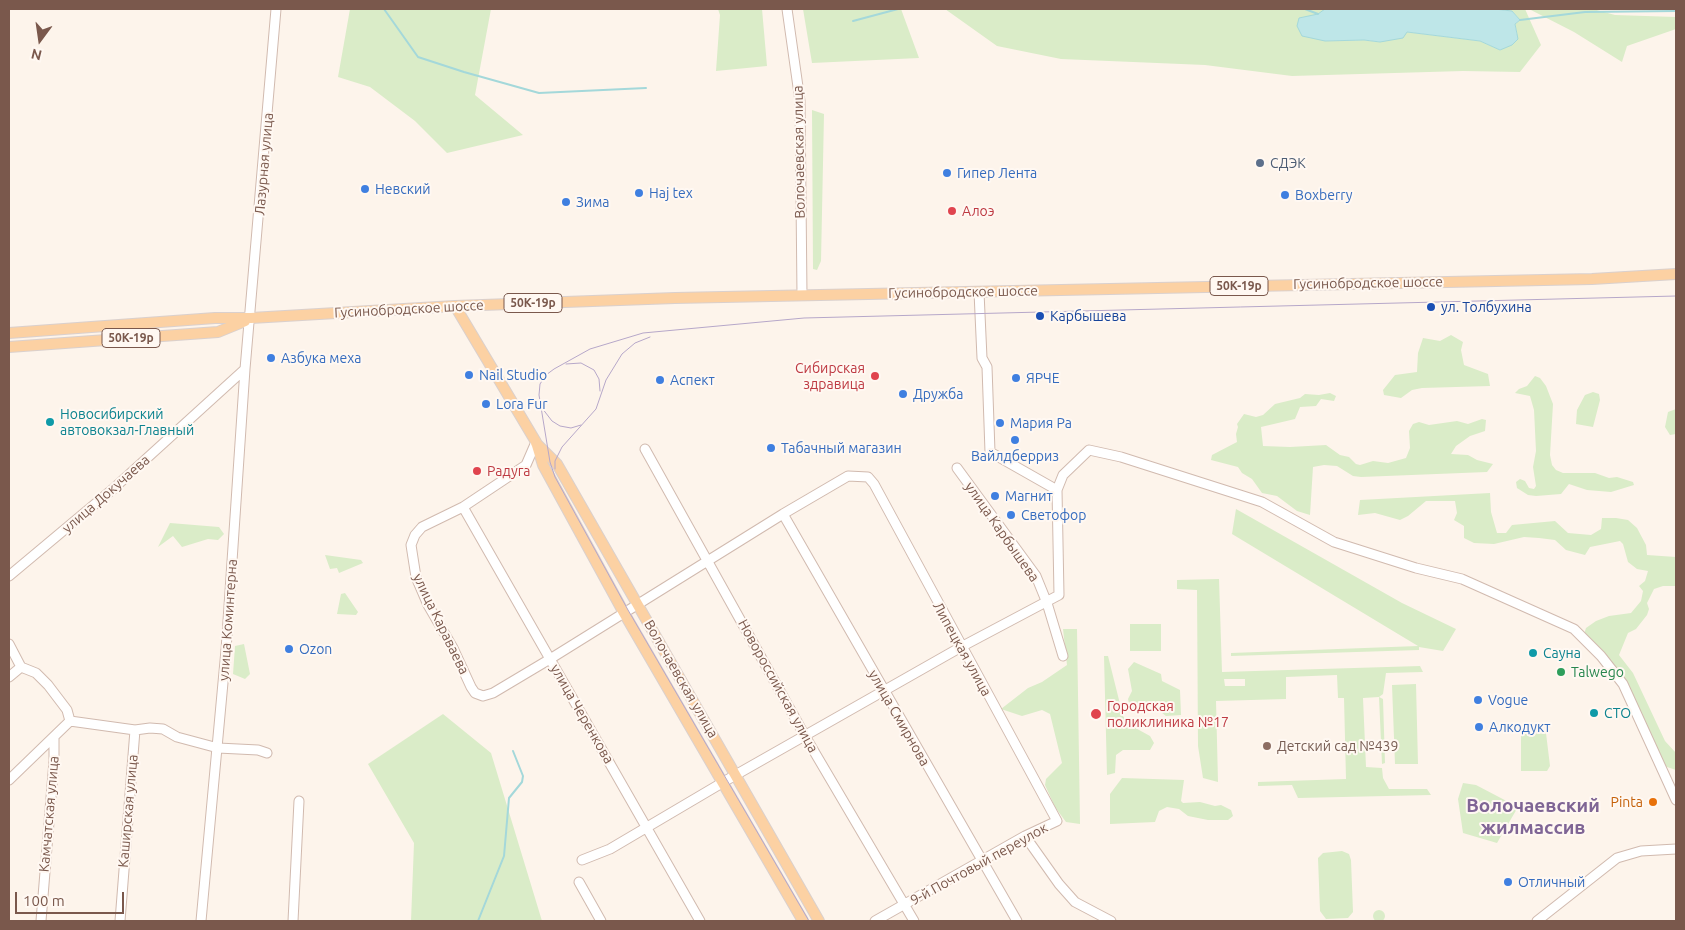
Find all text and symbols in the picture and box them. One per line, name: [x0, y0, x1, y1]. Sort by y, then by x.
north arrow: [15, 15, 65, 65]
text: N: [29, 46, 43, 64]
street label: Волочаевская улица: [789, 85, 809, 219]
street label: Лазурная улица: [251, 112, 277, 216]
place label: СДЭК: [1270, 155, 1306, 171]
marker: СДЭК: [1254, 157, 1266, 169]
place label: Гипер Лента: [957, 165, 1037, 181]
marker: Гипер Лента: [941, 167, 953, 179]
place label: Невский: [375, 181, 431, 197]
marker: Невский: [359, 183, 371, 195]
place label: Haj tex: [649, 185, 693, 201]
marker: Haj tex: [633, 187, 645, 199]
place label: Boxberry: [1295, 187, 1353, 203]
marker: Boxberry: [1279, 189, 1291, 201]
place label: Зима: [576, 194, 610, 210]
marker: Зима: [560, 196, 572, 208]
place label: Алоэ: [962, 203, 994, 219]
marker: Алоэ: [946, 205, 958, 217]
street label: Гусинобродское шоссе: [1293, 273, 1443, 293]
road number: 50К-19р: [1210, 276, 1268, 296]
street label: Гусинобродское шоссе: [888, 282, 1038, 302]
road number: 50К-19р: [504, 294, 562, 312]
street label: Гусинобродское шоссе: [334, 297, 484, 321]
place label: ул. Толбухина: [1441, 299, 1532, 315]
marker: ул. Толбухина: [1425, 301, 1437, 313]
place label: Карбышева: [1050, 308, 1127, 324]
marker: Карбышева: [1034, 310, 1046, 322]
road number: 50К-19р: [102, 328, 160, 348]
place label: Азбука меха: [281, 350, 361, 366]
marker: Азбука меха: [265, 352, 277, 364]
place label: Сибирская здравица: [795, 360, 865, 392]
place label: Nail Studio: [479, 367, 547, 383]
marker: Nail Studio: [463, 369, 475, 381]
marker: Сибирская здравица: [869, 370, 881, 382]
place label: ЯРЧЕ: [1026, 370, 1060, 386]
place label: Аспект: [670, 372, 715, 388]
marker: ЯРЧЕ: [1010, 372, 1022, 384]
marker: Аспект: [654, 374, 666, 386]
place label: Дружба: [913, 386, 963, 402]
marker: Дружба: [897, 388, 909, 400]
place label: Lora Fur: [496, 396, 547, 412]
marker: Lora Fur: [480, 398, 492, 410]
place label: Новосибирский автовокзал-Главный: [60, 406, 194, 438]
place label: Мария Ра: [1010, 415, 1072, 431]
marker: Новосибирский автовокзал-Главный: [44, 416, 56, 428]
marker: Мария Ра: [994, 417, 1006, 429]
marker: Вайлдберриз: [1009, 434, 1021, 446]
place label: Табачный магазин: [781, 440, 902, 456]
marker: Табачный магазин: [765, 442, 777, 454]
place label: Вайлдберриз: [971, 448, 1059, 464]
street label: улица Докучаева: [59, 451, 153, 537]
place label: Радуга: [487, 463, 531, 479]
marker: Радуга: [471, 465, 483, 477]
street label: улица Карбышева: [961, 479, 1043, 585]
place label: Магнит: [1005, 488, 1053, 504]
marker: Магнит: [989, 490, 1001, 502]
place label: Светофор: [1021, 507, 1086, 523]
marker: Светофор: [1005, 509, 1017, 521]
street label: улица Коминтерна: [215, 558, 241, 682]
street label: улица Караваева: [409, 571, 473, 677]
street label: Липецкая улица: [929, 599, 995, 699]
street label: Новороссийская улица: [734, 616, 822, 756]
street label: Волочаевская улица: [640, 617, 722, 741]
place label: Ozon: [299, 641, 332, 657]
marker: Ozon: [283, 643, 295, 655]
place label: Сауна: [1543, 645, 1581, 661]
marker: Сауна: [1527, 647, 1539, 659]
street label: улица Черенкова: [547, 661, 617, 767]
place label: Talwego: [1571, 664, 1624, 680]
marker: Talwego: [1555, 666, 1567, 678]
street label: улица Смирнова: [865, 667, 933, 769]
place label: Vogue: [1488, 692, 1528, 708]
marker: Vogue: [1472, 694, 1484, 706]
place label: Городская поликлиника №17: [1107, 698, 1229, 730]
place label: СТО: [1604, 705, 1631, 721]
marker: Городская поликлиника №17: [1089, 707, 1103, 721]
marker: СТО: [1588, 707, 1600, 719]
place label: Алкодукт: [1489, 719, 1550, 735]
marker: Алкодукт: [1473, 721, 1485, 733]
place label: Детский сад №439: [1277, 738, 1398, 754]
marker: Детский сад №439: [1261, 740, 1273, 752]
street label: Каширская улица: [115, 754, 141, 868]
street label: Камчатская улица: [36, 755, 62, 873]
place label: Pinta: [1611, 794, 1643, 810]
district label: Волочаевский жилмассив: [1466, 795, 1600, 839]
marker: Pinta: [1647, 796, 1659, 808]
street label: 9-й Почтовый переулок: [907, 819, 1051, 909]
place label: Отличный: [1518, 874, 1585, 890]
marker: Отличный: [1502, 876, 1514, 888]
scale bar: [18, 882, 126, 914]
text: 100 m: [23, 892, 65, 909]

